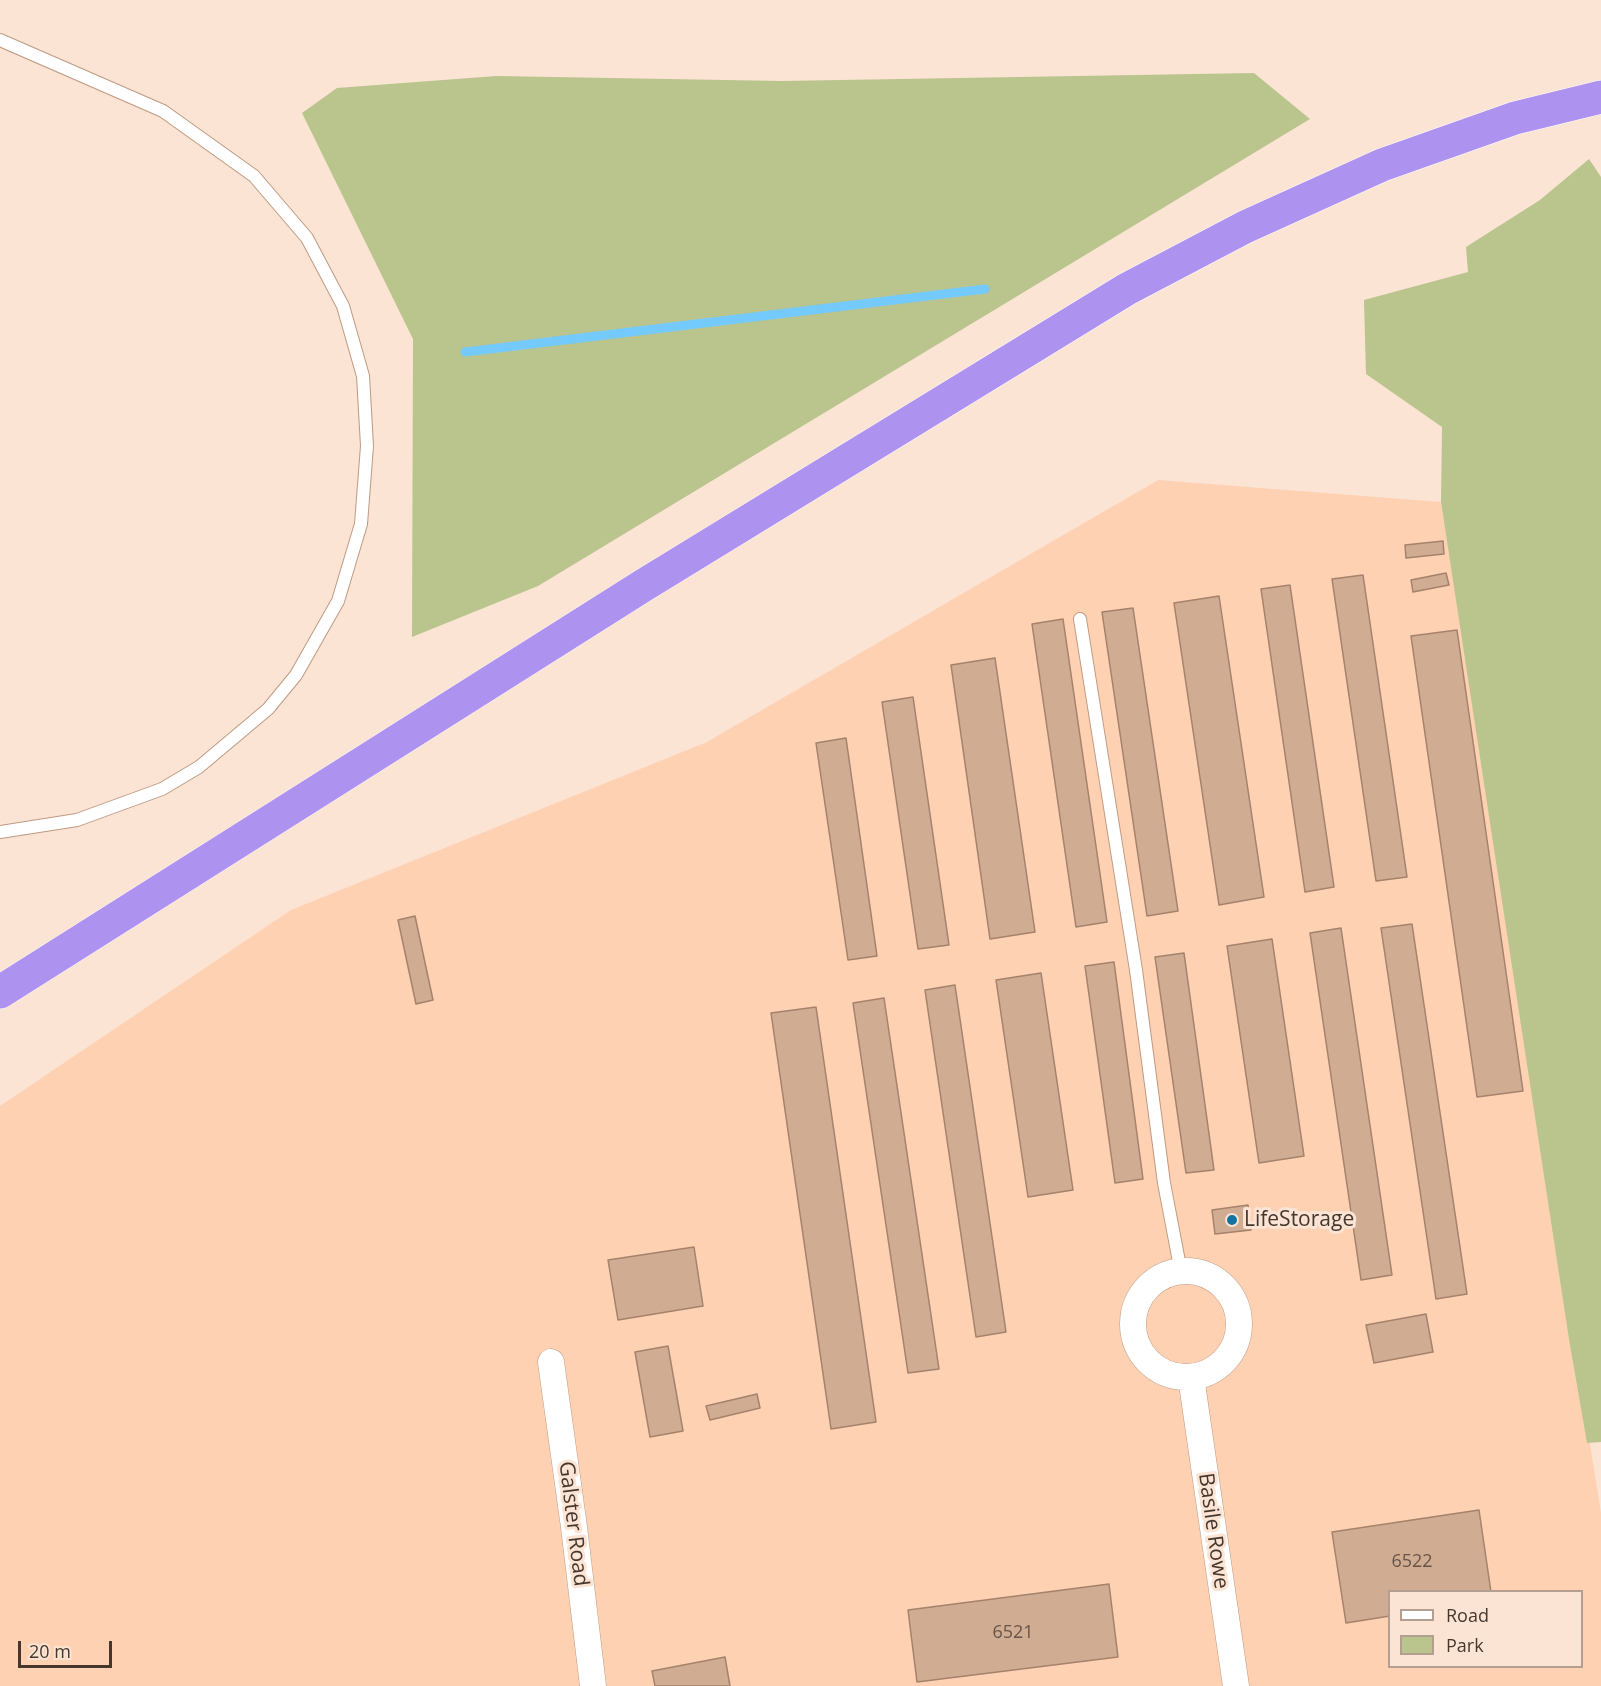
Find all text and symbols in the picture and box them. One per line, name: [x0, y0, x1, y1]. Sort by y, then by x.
place label: LifeStorage: [1244, 1207, 1354, 1233]
marker: LifeStorage: [1225, 1213, 1239, 1227]
street label: Galster Road: [553, 1460, 593, 1588]
street label: Basile Rowe: [1192, 1471, 1234, 1591]
house number: 6522: [1391, 1551, 1433, 1573]
legend: [1388, 1590, 1583, 1668]
text: Road: [1446, 1603, 1489, 1627]
house number: 6521: [992, 1622, 1034, 1644]
scale bar: [21, 1629, 116, 1667]
text: Park: [1446, 1633, 1484, 1657]
text: 20 m: [29, 1639, 71, 1663]

